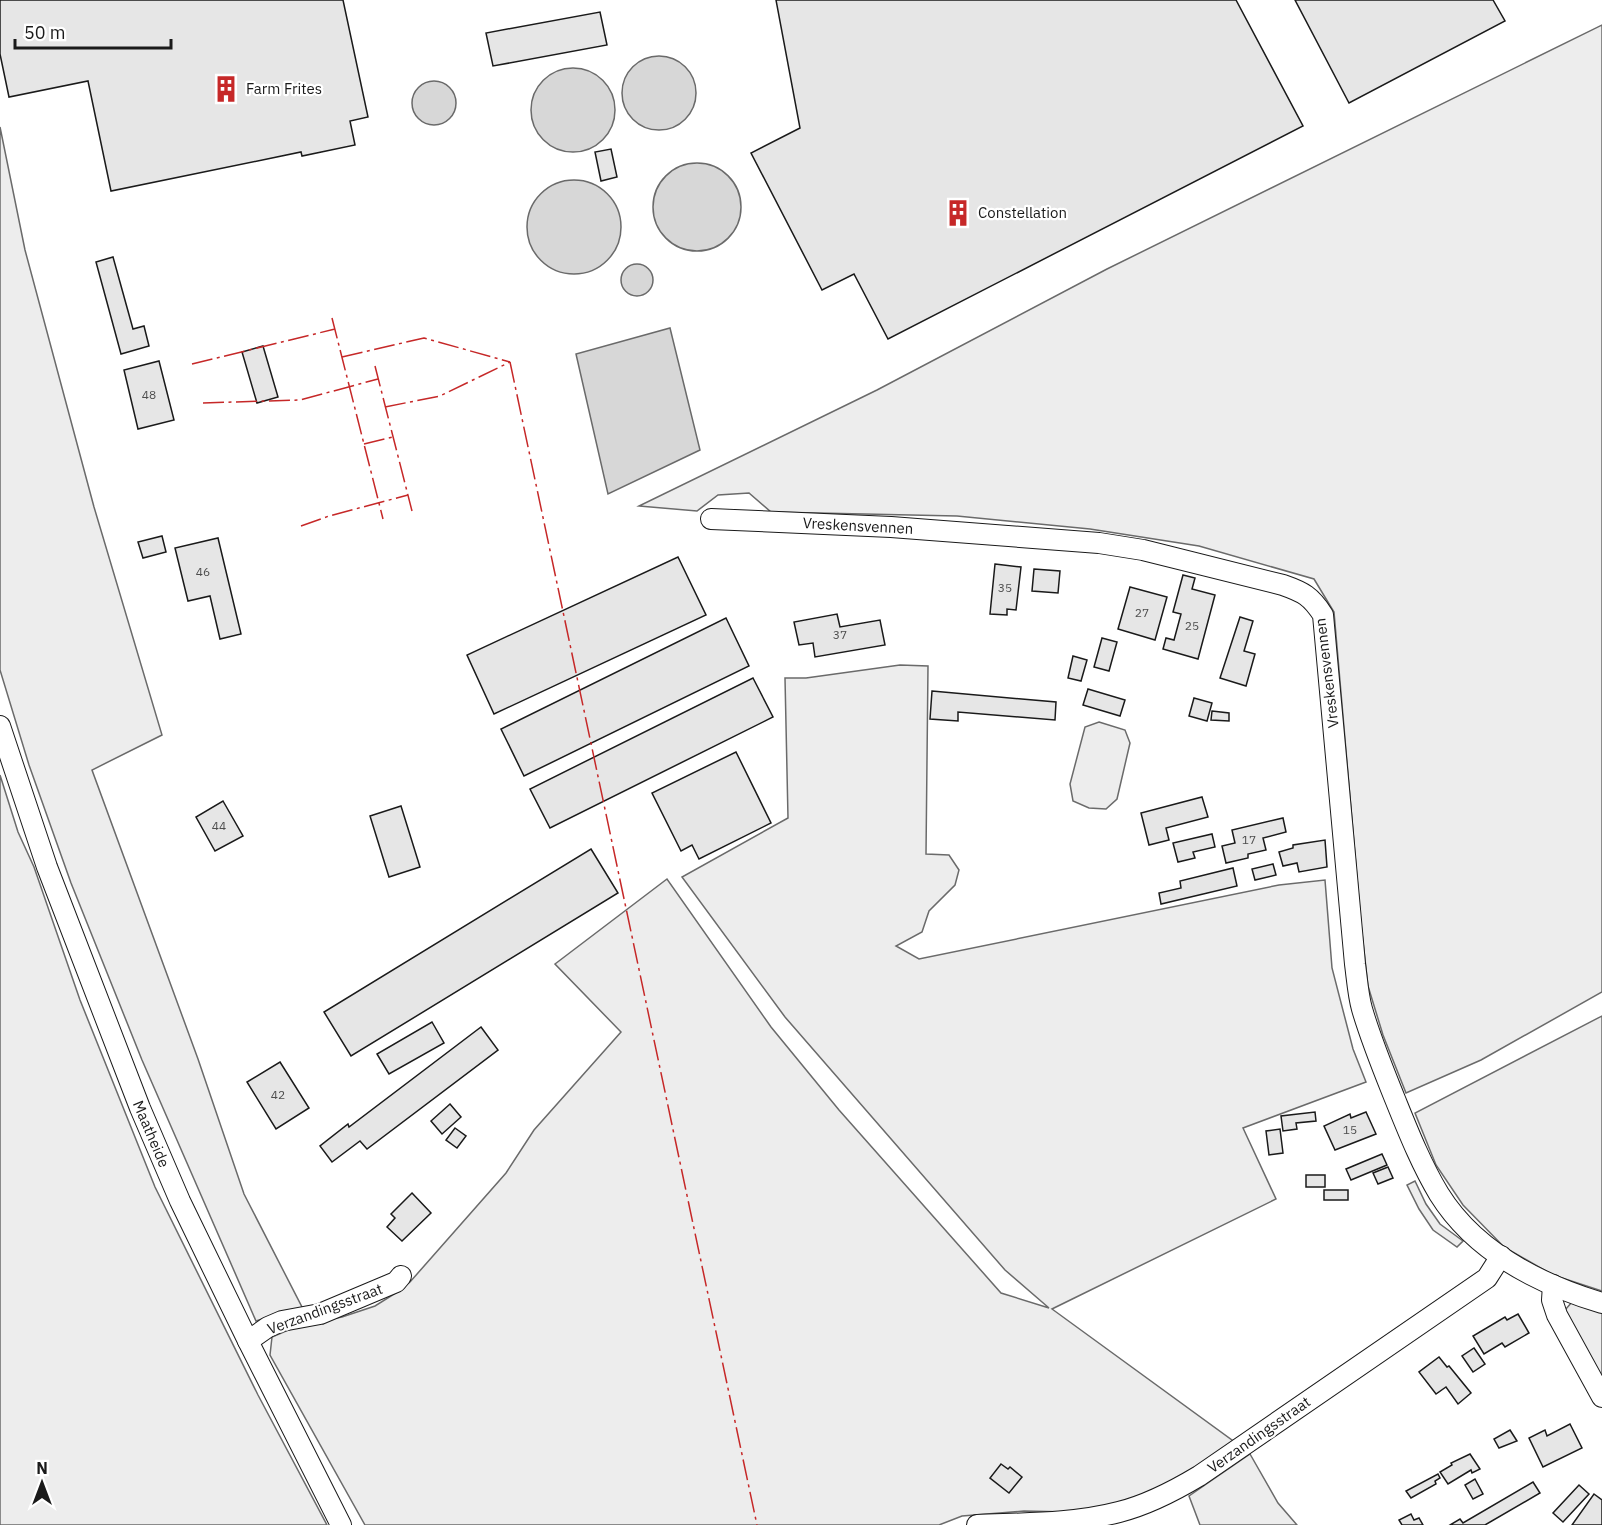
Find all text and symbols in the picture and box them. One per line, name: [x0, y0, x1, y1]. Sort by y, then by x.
scale bar: [15, 12, 171, 50]
text: 50 m: [24, 21, 66, 44]
building icon: Farm Frites: [211, 74, 241, 104]
place label: Farm Frites: [246, 79, 322, 98]
building icon: Constellation: [943, 198, 973, 228]
place label: Constellation: [978, 203, 1067, 222]
house number: 48: [142, 387, 156, 402]
street label: Vreskensvennen: [802, 513, 914, 538]
house number: 46: [196, 564, 210, 579]
house number: 35: [998, 580, 1012, 595]
house number: 27: [1135, 605, 1149, 620]
street label: Vreskensvennen: [1310, 617, 1343, 729]
house number: 25: [1185, 618, 1199, 633]
house number: 37: [833, 627, 847, 642]
house number: 44: [212, 818, 226, 833]
house number: 17: [1242, 832, 1256, 847]
house number: 42: [271, 1087, 285, 1102]
street label: Maatheide: [129, 1097, 174, 1170]
house number: 15: [1343, 1122, 1357, 1137]
street label: Verzandingsstraat: [265, 1279, 385, 1338]
street label: Verzandingsstraat: [1204, 1392, 1314, 1477]
north arrow: [12, 1453, 72, 1513]
text: N: [36, 1458, 48, 1478]

